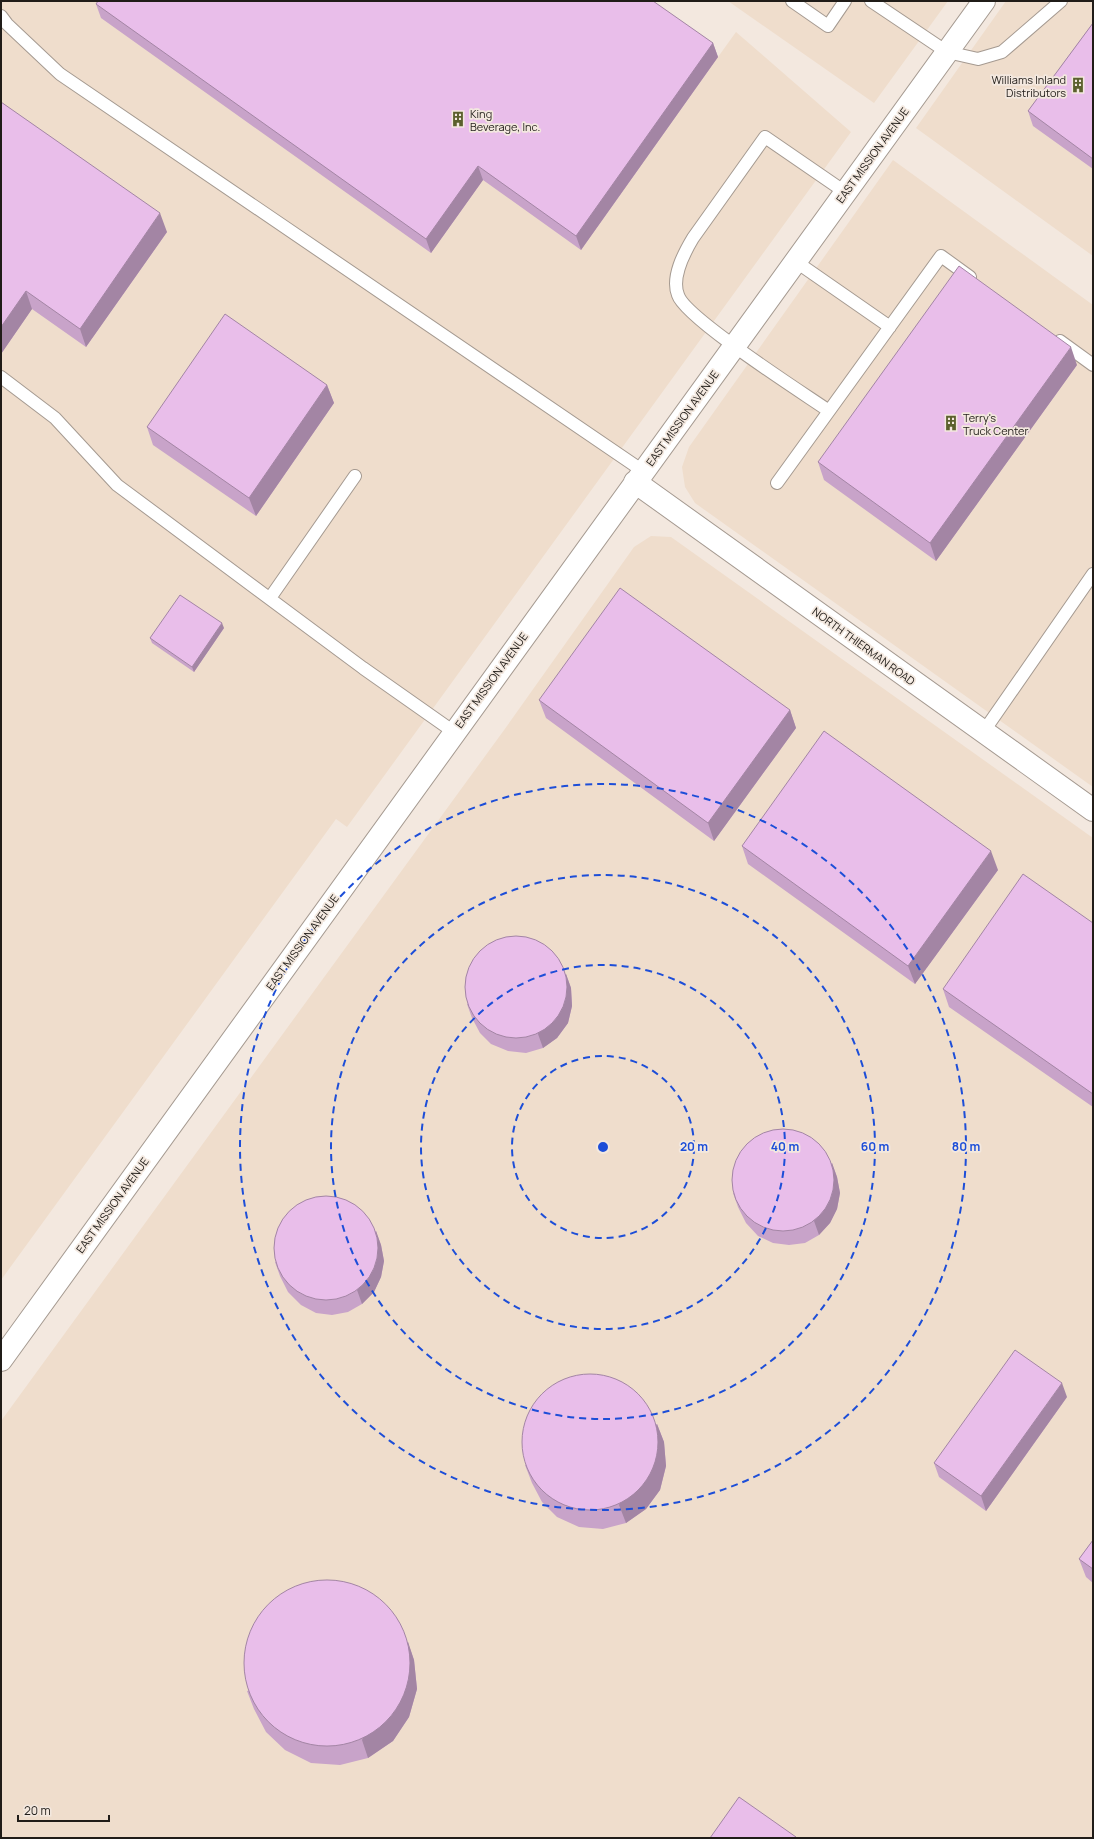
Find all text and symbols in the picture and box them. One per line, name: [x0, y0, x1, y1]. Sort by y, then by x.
place label: Williams Inland Distributors: [991, 72, 1066, 100]
building icon: Williams Inland Distributors: [1069, 76, 1087, 94]
street label: EAST MISSION AVENUE: [832, 104, 912, 206]
place label: King Beverage, Inc.: [470, 106, 540, 134]
building icon: King Beverage, Inc.: [449, 110, 467, 128]
street label: EAST MISSION AVENUE: [642, 367, 722, 469]
place label: Terry's Truck Center: [963, 410, 1029, 438]
building icon: Terry's Truck Center: [942, 414, 960, 432]
street label: NORTH THIERMAN ROAD: [810, 604, 918, 688]
street label: EAST MISSION AVENUE: [451, 629, 531, 731]
street label: EAST MISSION AVENUE: [262, 891, 342, 993]
text: 20 m: [680, 1138, 708, 1155]
text: 40 m: [771, 1138, 799, 1155]
text: 60 m: [861, 1138, 889, 1155]
text: 80 m: [952, 1138, 980, 1155]
centre of rings: [596, 1140, 610, 1154]
street label: EAST MISSION AVENUE: [72, 1154, 152, 1256]
scale bar: [18, 1797, 109, 1823]
text: 20 m: [24, 1802, 51, 1819]

